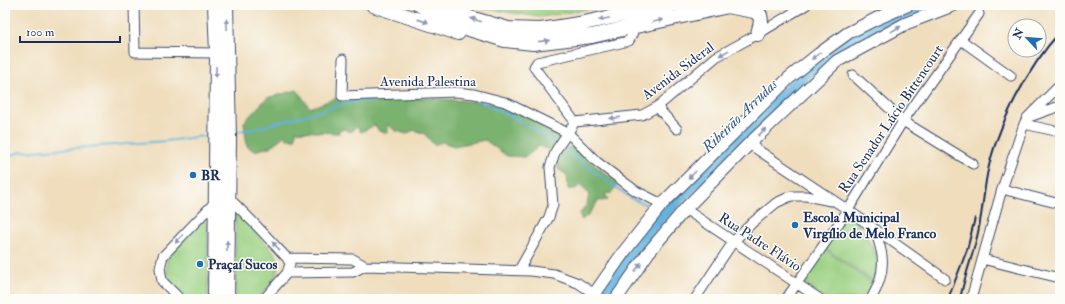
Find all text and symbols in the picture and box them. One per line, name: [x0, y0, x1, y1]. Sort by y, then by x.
one-way arrow: [598, 16, 610, 22]
one-way arrow: [224, 17, 230, 30]
one-way arrow: [470, 17, 482, 23]
one-way arrow: [651, 17, 664, 23]
scale bar: [20, 18, 120, 44]
north arrow: [1007, 18, 1047, 58]
one-way arrow: [417, 19, 429, 25]
text: 100 m: [26, 25, 55, 40]
one-way arrow: [890, 26, 902, 33]
text: N: [1010, 26, 1027, 42]
one-way arrow: [538, 38, 550, 45]
street label: Avenida Sideral: [638, 38, 718, 104]
street label: Rua Senador Lúcio Bittencourt: [835, 41, 947, 196]
one-way arrow: [718, 50, 730, 56]
one-way arrow: [811, 52, 822, 60]
one-way arrow: [213, 66, 219, 79]
street label: Avenida Palestina: [379, 73, 476, 90]
water label: Ribeirão Arrudas: [698, 75, 782, 157]
one-way arrow: [609, 114, 621, 121]
one-way arrow: [757, 127, 767, 137]
place label: BR: [201, 167, 221, 184]
marker: BR: [188, 170, 198, 180]
one-way arrow: [687, 170, 697, 180]
street label: Rua Padre Flávio: [716, 209, 805, 275]
place label: Escola Municipal Virgílio de Melo Franco: [802, 209, 937, 243]
marker: Escola Municipal Virgílio de Melo Franco: [790, 220, 800, 230]
one-way arrow: [174, 234, 184, 244]
one-way arrow: [224, 240, 231, 252]
one-way arrow: [271, 241, 281, 251]
place label: Praçaí Sucos: [208, 256, 277, 273]
marker: Praçaí Sucos: [195, 259, 205, 269]
one-way arrow: [634, 262, 642, 272]

